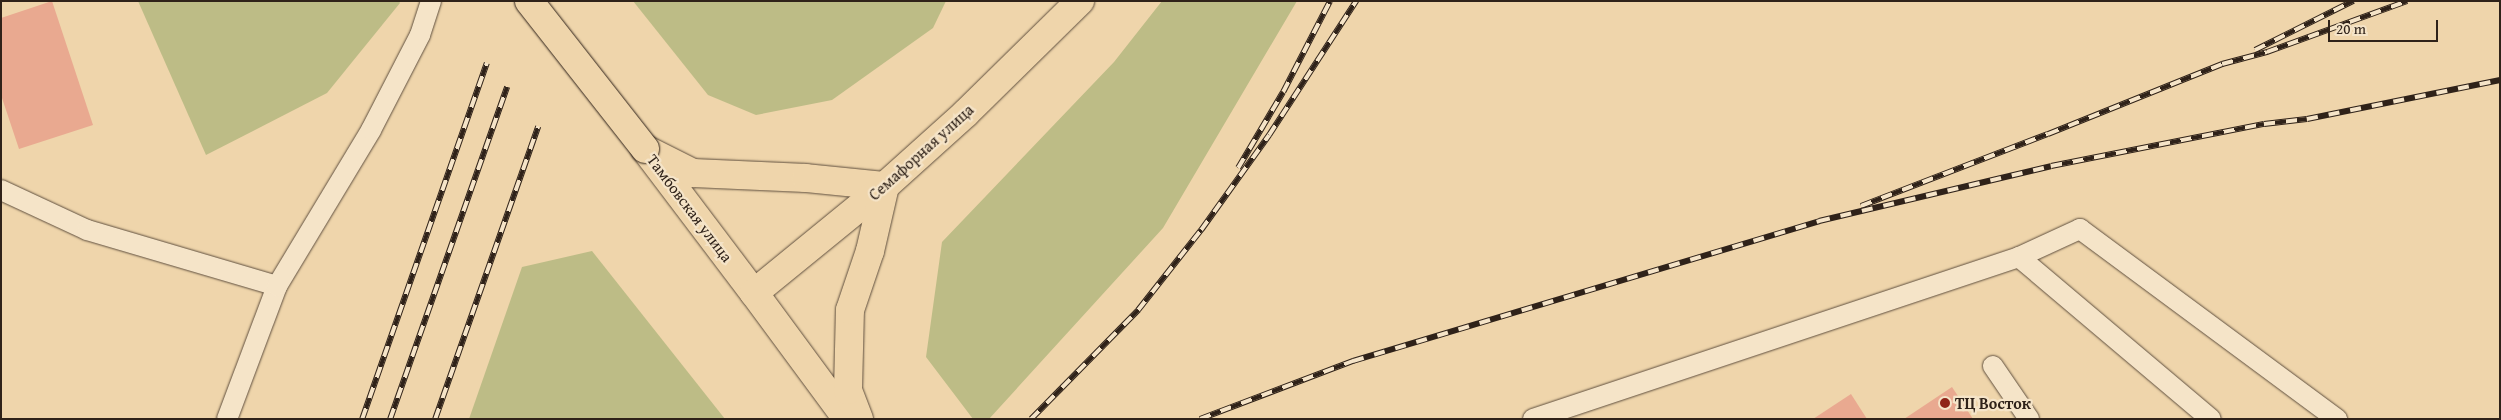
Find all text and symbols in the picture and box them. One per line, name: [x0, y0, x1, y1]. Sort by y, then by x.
scale bar: [2331, 10, 2441, 42]
text: 20 m: [2336, 18, 2366, 39]
street label: Семафорная улица: [865, 100, 977, 204]
street label: Тамбовская улица: [643, 150, 737, 266]
place label: ТЦ Восток: [1955, 393, 2031, 413]
marker: ТЦ Восток: [1939, 397, 1951, 409]

